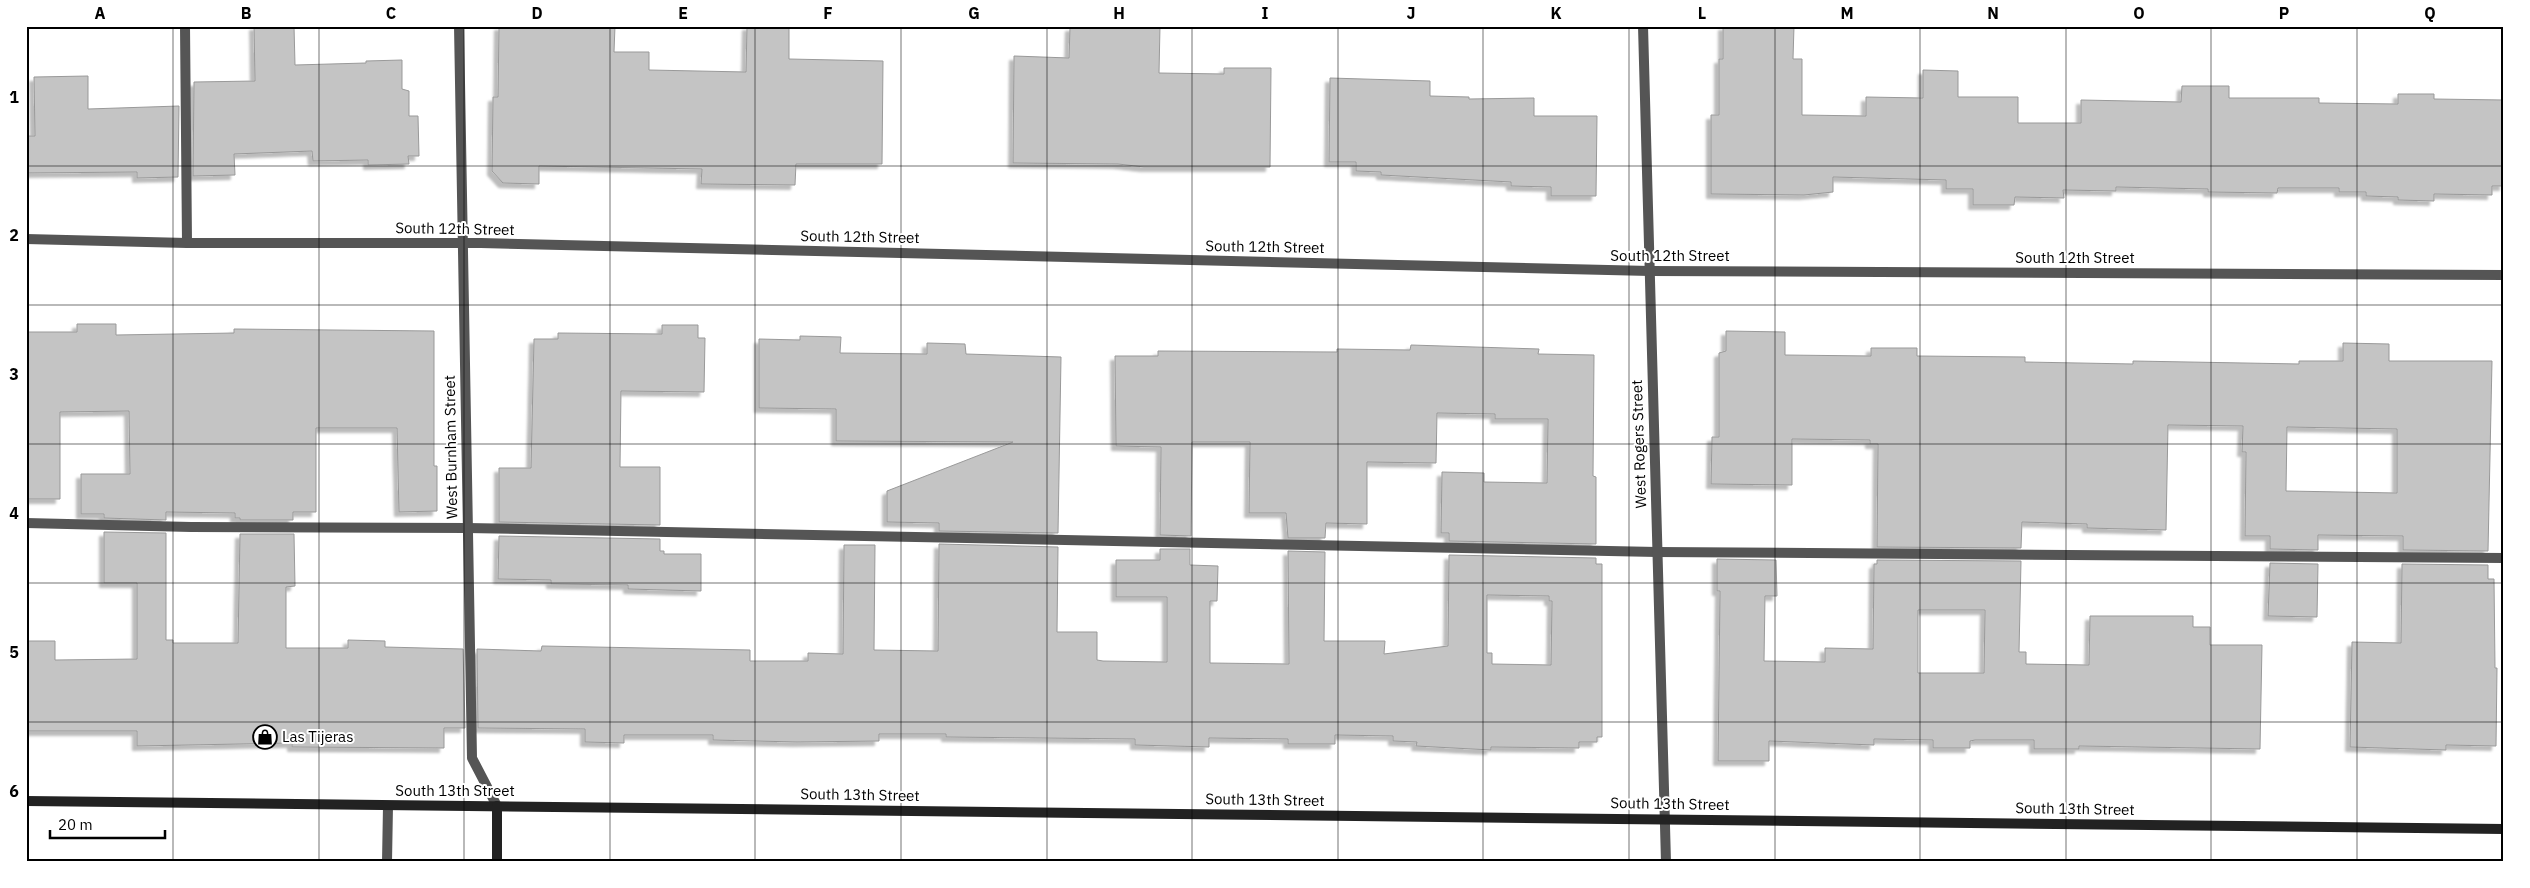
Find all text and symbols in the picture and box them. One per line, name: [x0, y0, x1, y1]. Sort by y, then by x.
text: A: [95, 3, 106, 23]
text: B: [241, 3, 252, 23]
text: C: [386, 3, 396, 23]
text: D: [531, 3, 543, 23]
text: E: [678, 3, 688, 23]
text: F: [823, 3, 833, 23]
text: G: [968, 3, 980, 23]
text: H: [1113, 3, 1125, 23]
text: I: [1262, 3, 1269, 23]
text: J: [1407, 3, 1415, 23]
text: K: [1550, 3, 1562, 23]
text: L: [1698, 3, 1706, 23]
text: M: [1840, 3, 1854, 23]
text: N: [1987, 3, 1999, 23]
text: O: [2133, 3, 2145, 23]
text: P: [2279, 3, 2289, 23]
text: Q: [2424, 3, 2436, 23]
text: 1: [9, 87, 19, 107]
street label: South 12th Street: [395, 218, 515, 239]
text: 2: [9, 225, 19, 245]
street label: South 12th Street: [800, 226, 920, 247]
street label: South 12th Street: [1205, 236, 1325, 257]
street label: South 12th Street: [1610, 246, 1730, 265]
street label: South 12th Street: [2015, 248, 2135, 267]
text: 3: [9, 364, 19, 384]
street label: West Burnham Street: [440, 375, 461, 519]
street label: West Rogers Street: [1627, 379, 1650, 509]
text: 4: [9, 503, 19, 523]
text: 5: [9, 642, 19, 662]
shop icon: Las Tijeras: [252, 724, 278, 750]
place label: Las Tijeras: [282, 727, 353, 746]
text: 6: [9, 781, 19, 801]
street label: South 13th Street: [395, 781, 515, 800]
street label: South 13th Street: [800, 784, 920, 805]
street label: South 13th Street: [1205, 789, 1325, 810]
street label: South 13th Street: [1610, 793, 1730, 814]
street label: South 13th Street: [2015, 798, 2135, 819]
scale bar: [50, 808, 165, 840]
text: 20 m: [58, 815, 93, 834]

